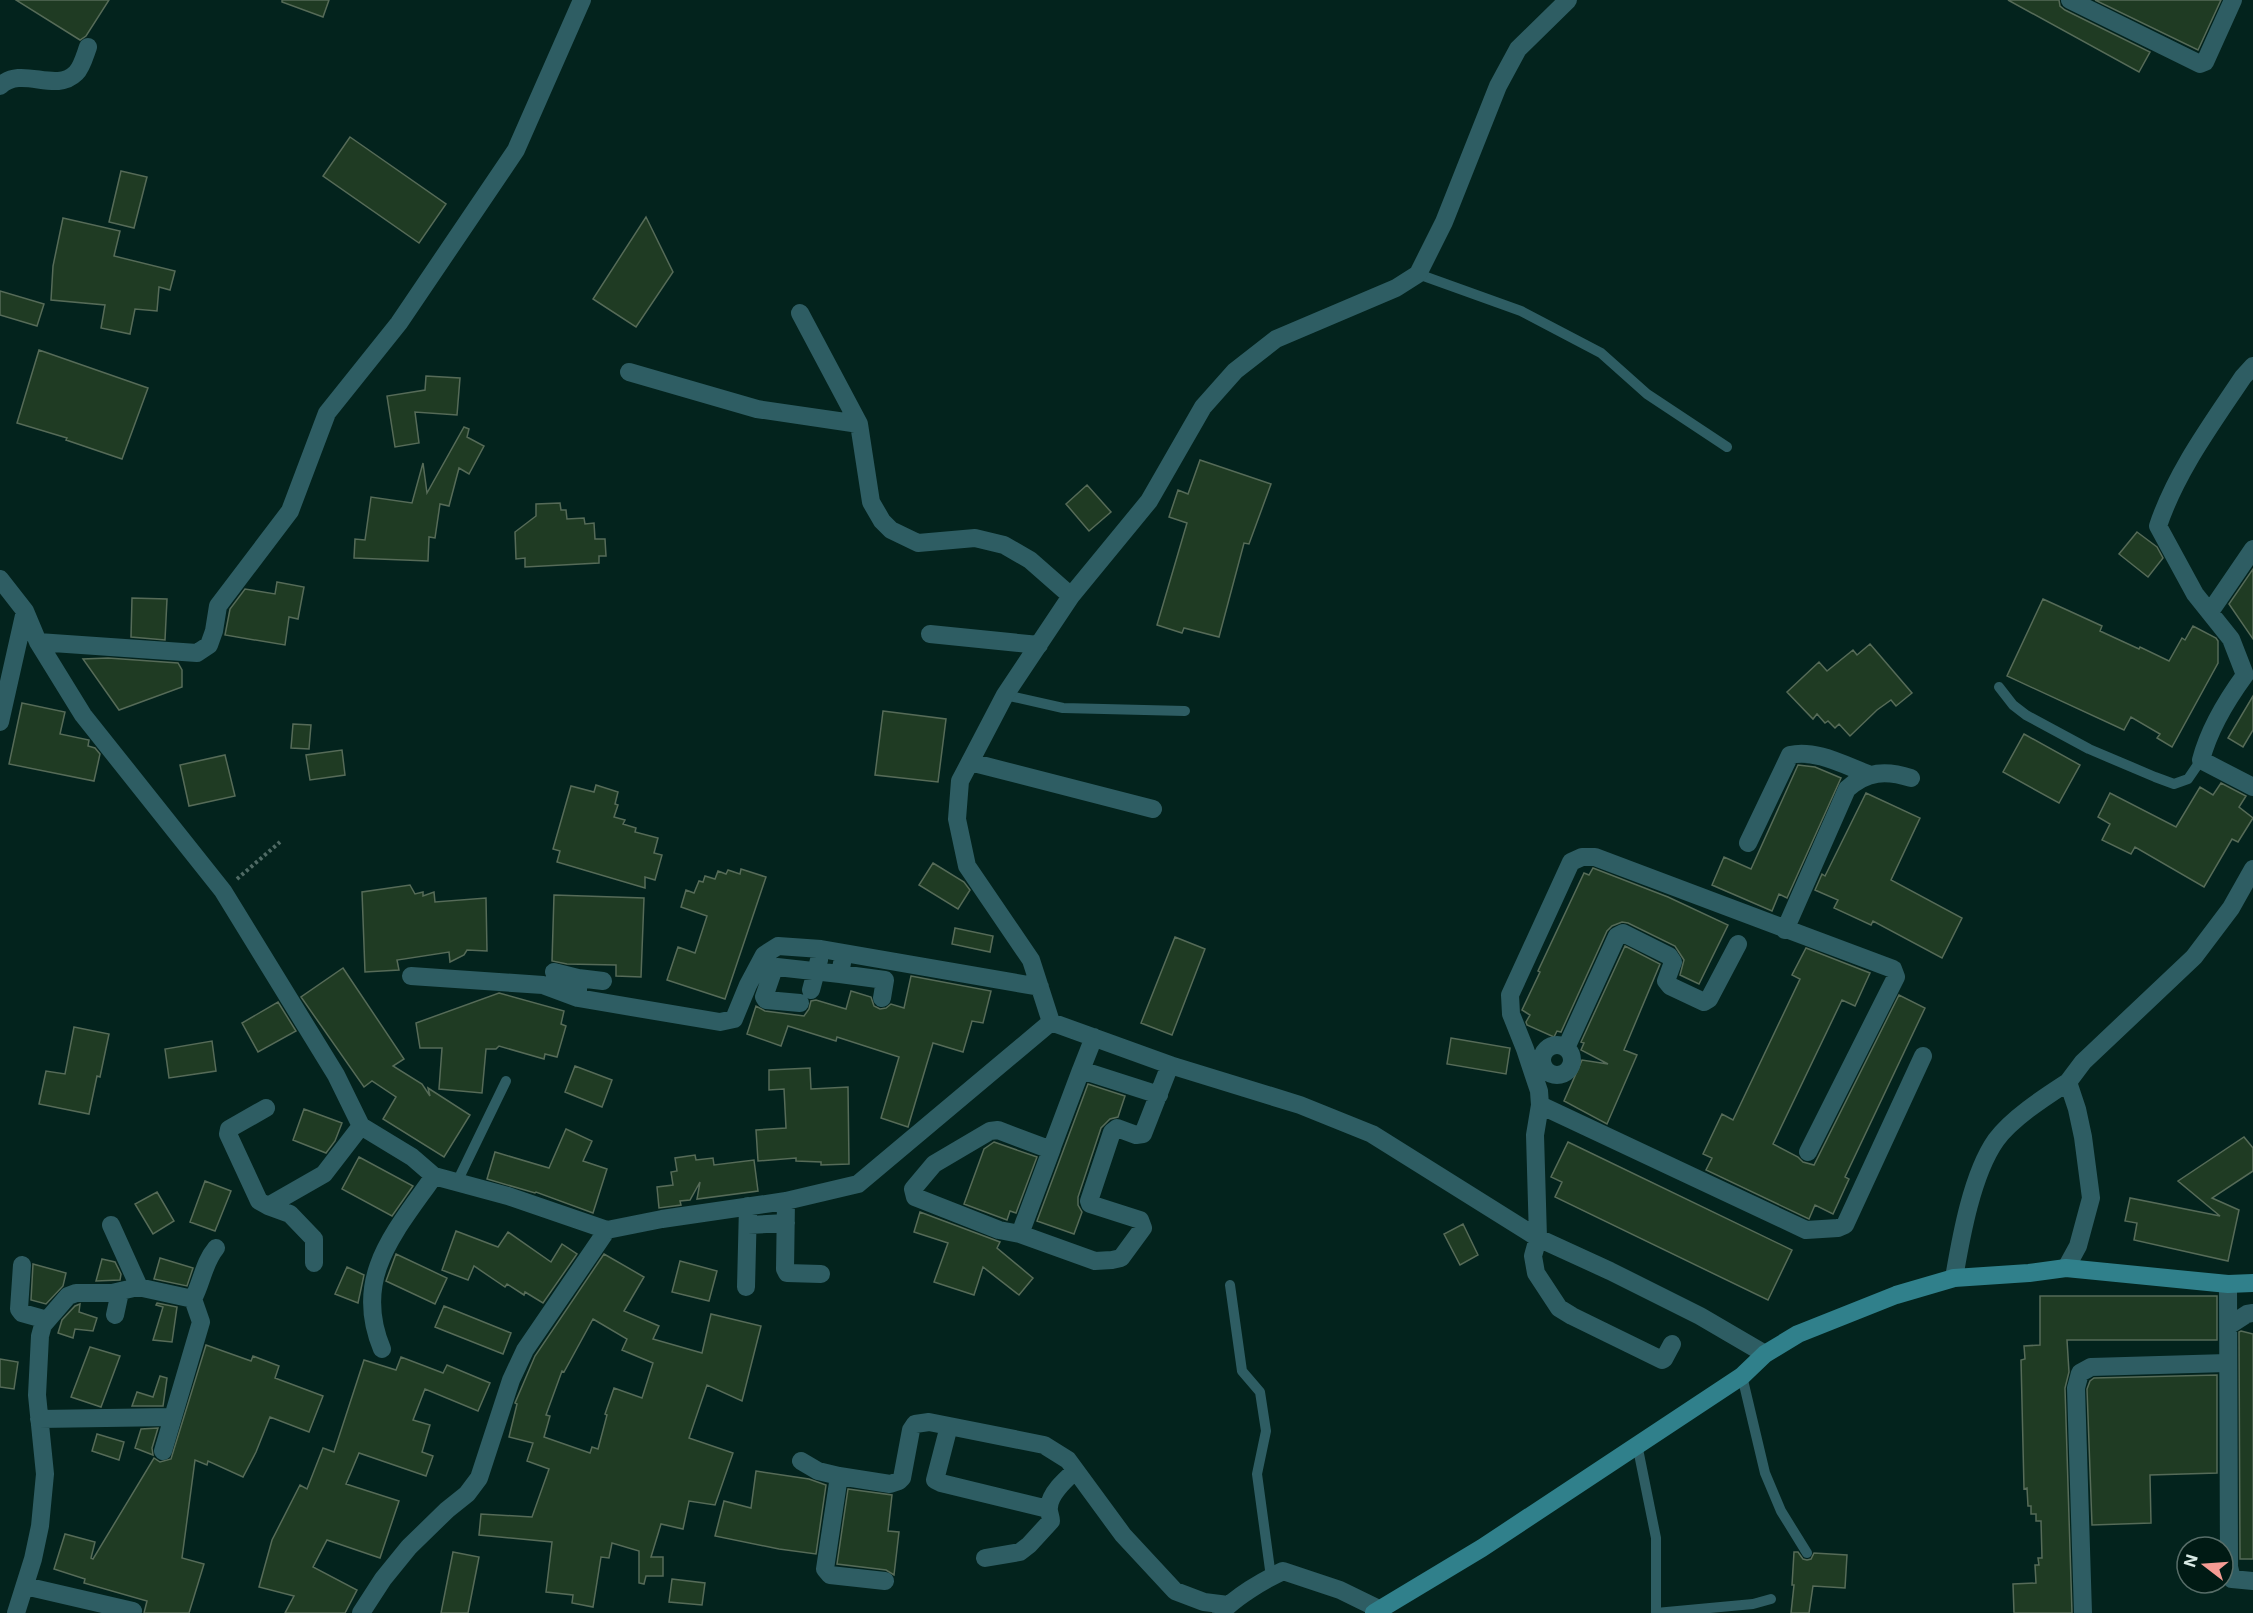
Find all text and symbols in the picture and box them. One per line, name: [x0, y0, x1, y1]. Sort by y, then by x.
north arrow: [2175, 1535, 2235, 1595]
text: N: [2179, 1552, 2202, 1569]

